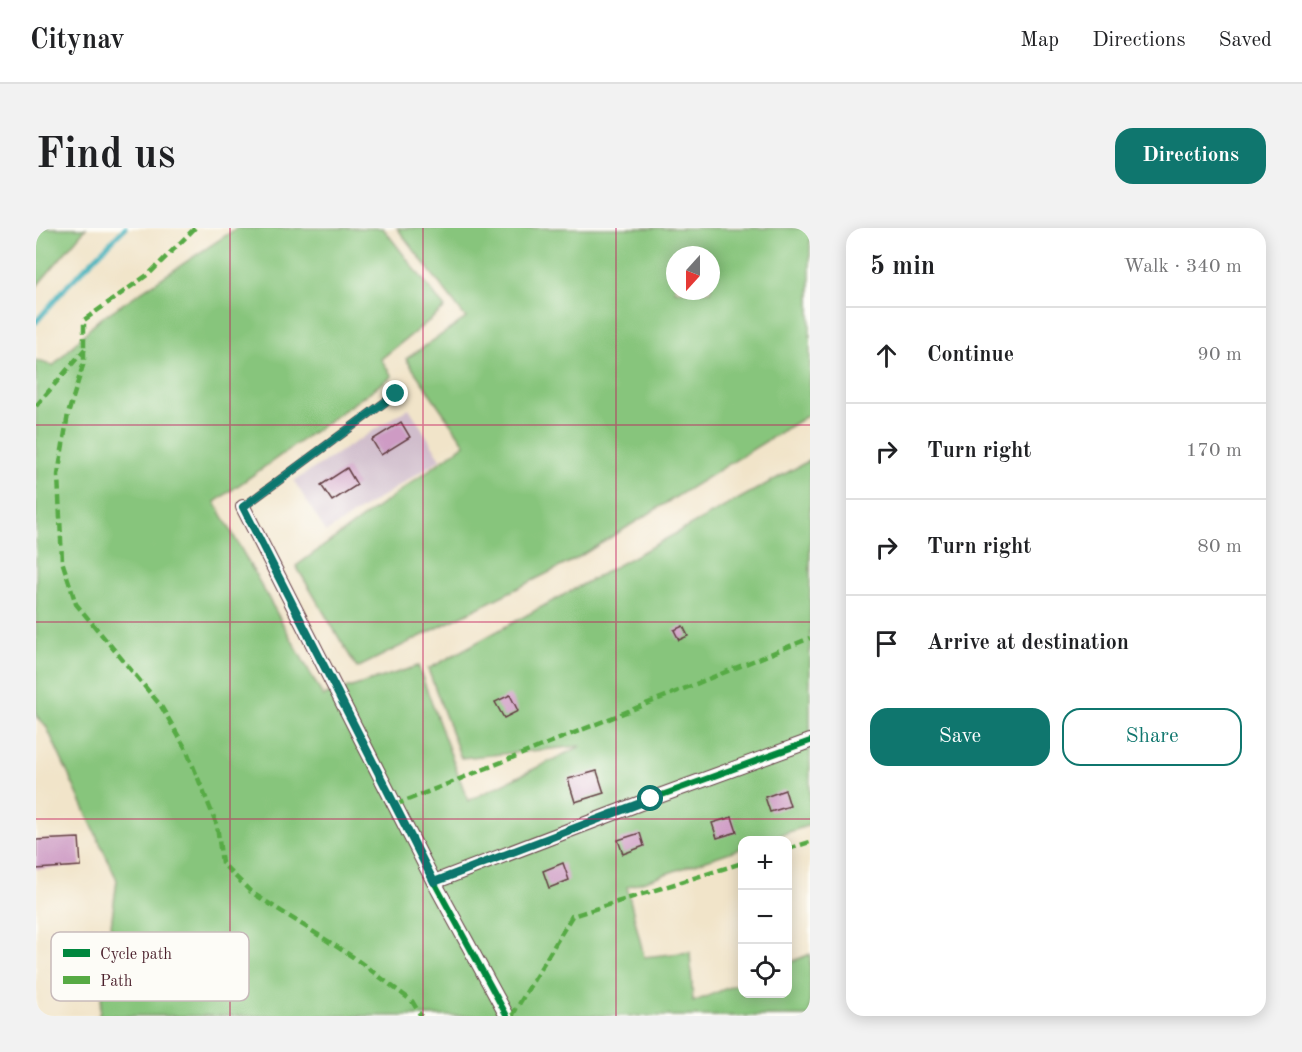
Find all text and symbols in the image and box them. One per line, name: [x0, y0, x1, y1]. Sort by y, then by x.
text: Citynav: [30, 27, 125, 55]
text: Map: [1020, 30, 1059, 51]
text: Directions: [1092, 30, 1186, 51]
text: Saved: [1219, 30, 1272, 51]
button: Directions: [1115, 128, 1266, 184]
text: Find us: [36, 135, 175, 177]
north arrow: [666, 246, 720, 300]
text: 5 min: [870, 254, 935, 280]
text: Walk · 340 m: [1123, 257, 1242, 277]
icon: ahead: [870, 339, 903, 372]
text: Continue: [927, 344, 1014, 366]
text: 90 m: [1197, 345, 1242, 365]
route end: [382, 380, 408, 406]
icon: right: [870, 435, 903, 468]
text: Turn right: [927, 440, 1031, 462]
text: 170 m: [1186, 441, 1242, 461]
icon: right: [870, 531, 903, 564]
text: Turn right: [927, 536, 1031, 558]
text: 80 m: [1197, 537, 1242, 557]
icon: arrive: [870, 627, 903, 660]
text: Arrive at destination: [927, 632, 1129, 654]
button: Save: [870, 708, 1050, 766]
button: Share: [1062, 708, 1242, 766]
route start: [637, 785, 663, 811]
map controls: [738, 836, 792, 998]
button: +: [738, 836, 792, 890]
button: −: [738, 890, 792, 944]
legend: [51, 932, 249, 1001]
button: locate: [738, 944, 792, 998]
text: Cycle path: [100, 947, 172, 963]
text: Path: [100, 974, 133, 990]

